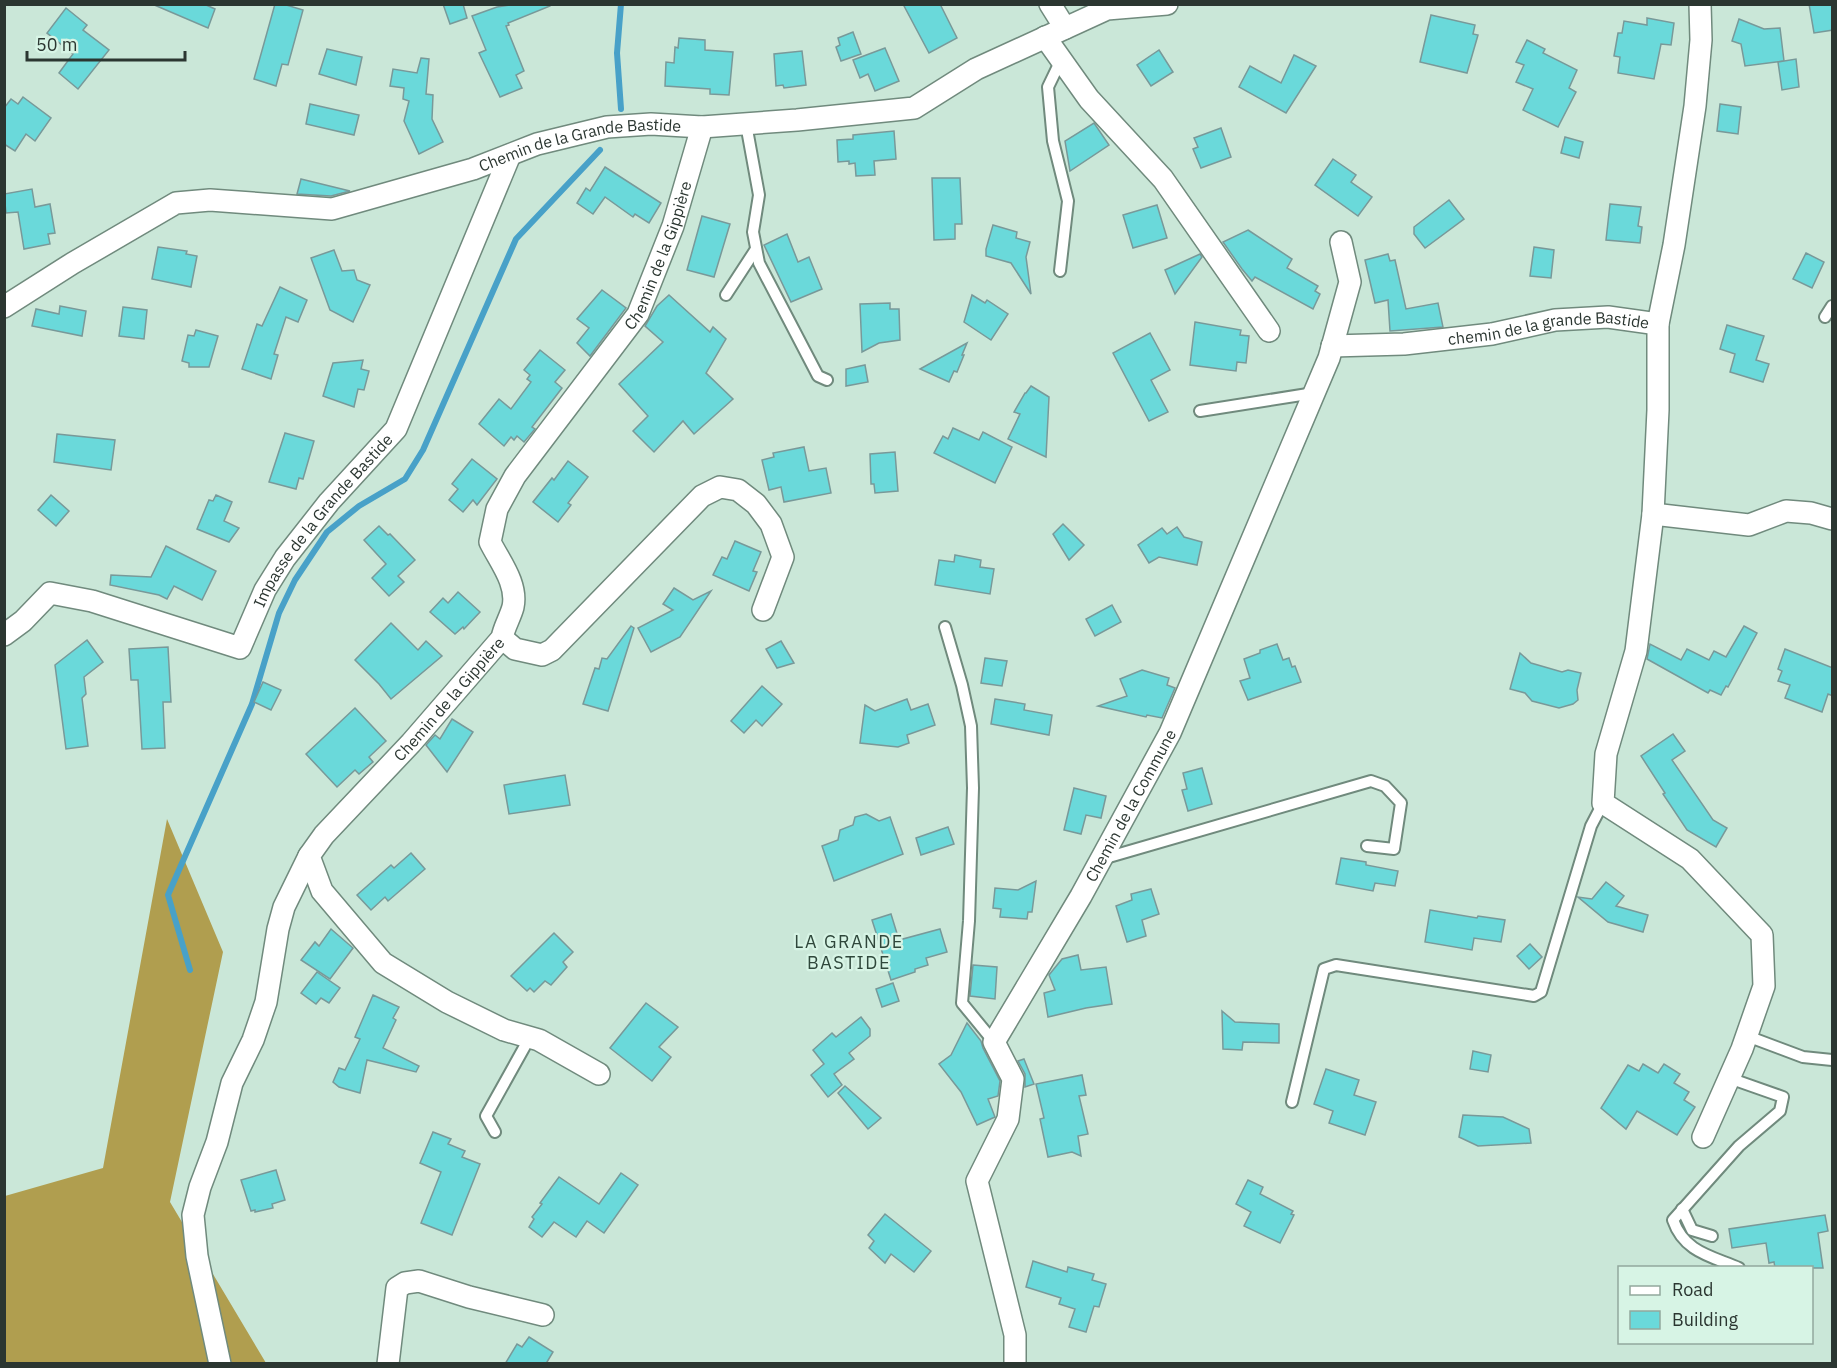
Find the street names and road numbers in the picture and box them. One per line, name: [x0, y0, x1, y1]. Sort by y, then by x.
street label: Chemin de la Grande Bastide: [476, 114, 682, 176]
street label: Chemin de la Gippière: [620, 178, 696, 334]
street label: chemin de la grande Bastide: [1447, 307, 1651, 349]
street label: Impasse de la Grande Bastide: [249, 429, 397, 610]
street label: Chemin de la Gippière: [389, 633, 509, 765]
street label: Chemin de la Commune: [1081, 725, 1180, 885]

